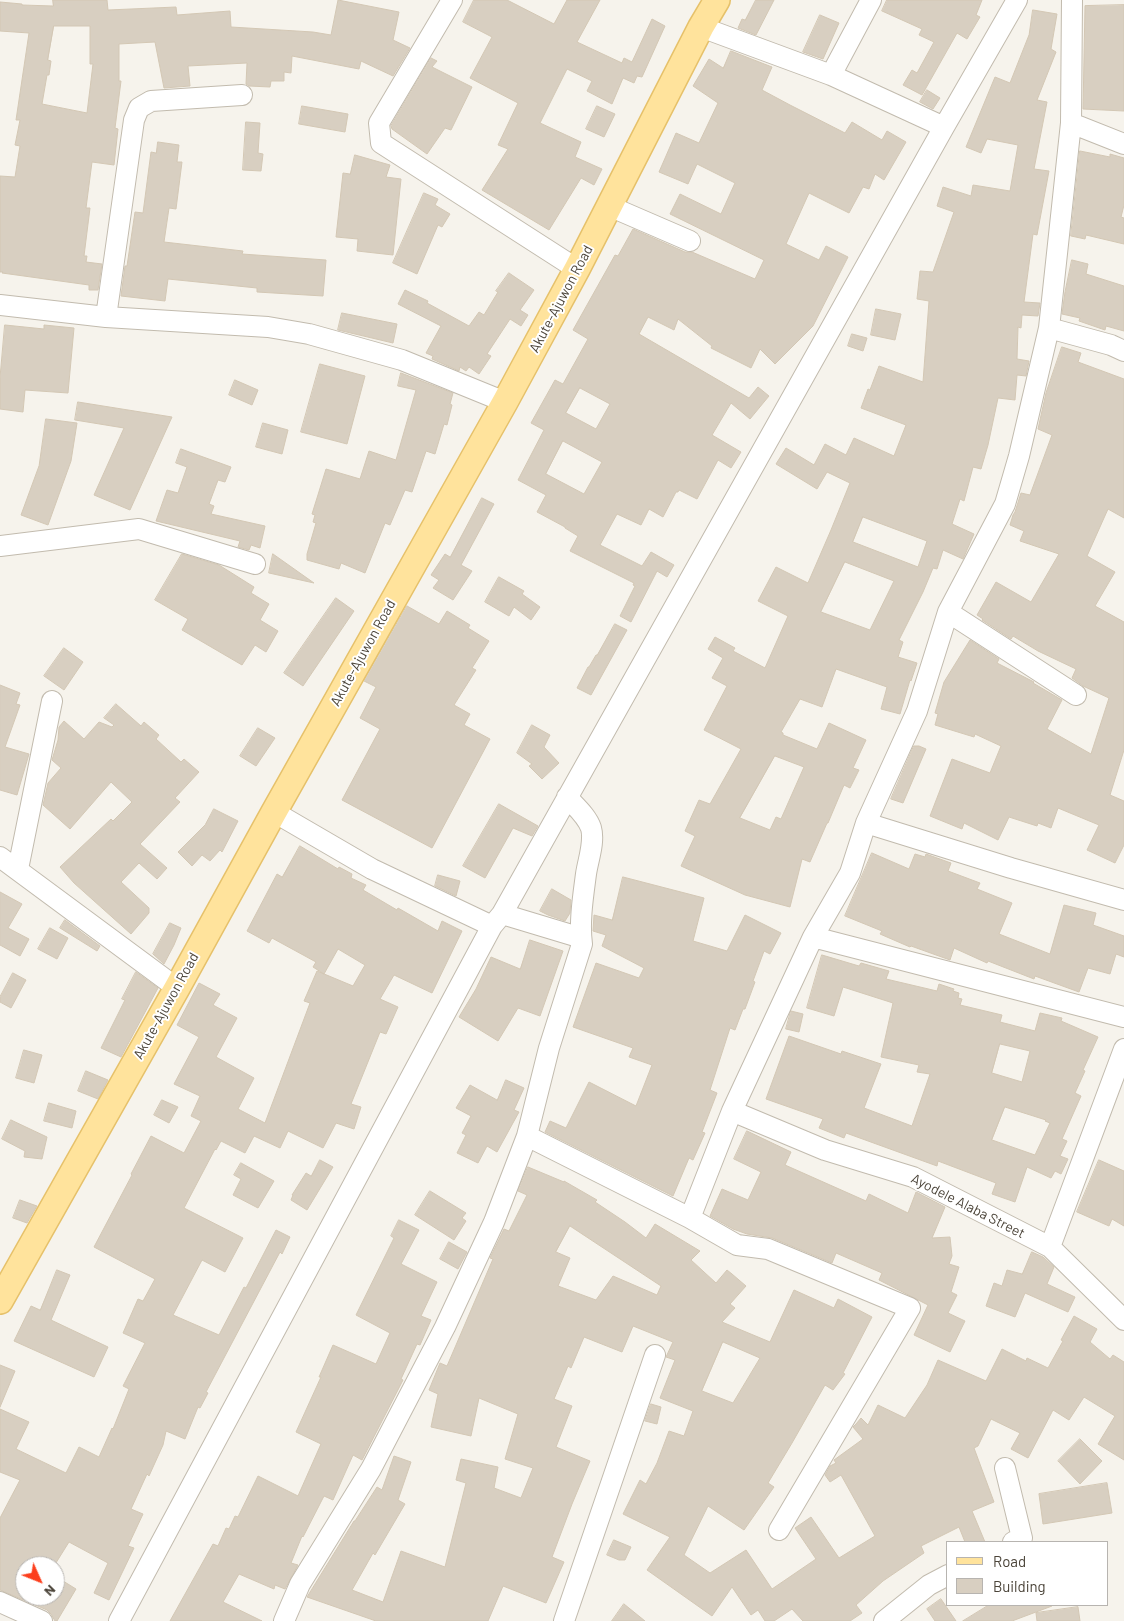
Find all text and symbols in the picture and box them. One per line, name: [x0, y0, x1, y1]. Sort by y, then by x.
street label: Akute-Ajuwon Road: [526, 242, 596, 356]
street label: Akute-Ajuwon Road: [327, 597, 399, 709]
street label: Akute-Ajuwon Road: [130, 950, 202, 1062]
street label: Ayodele Alaba Street: [908, 1170, 1028, 1242]
legend: [946, 1541, 1109, 1606]
text: Road: [993, 1552, 1026, 1570]
north arrow: [15, 1556, 65, 1606]
text: Building: [993, 1577, 1046, 1595]
text: N: [41, 1582, 60, 1600]

